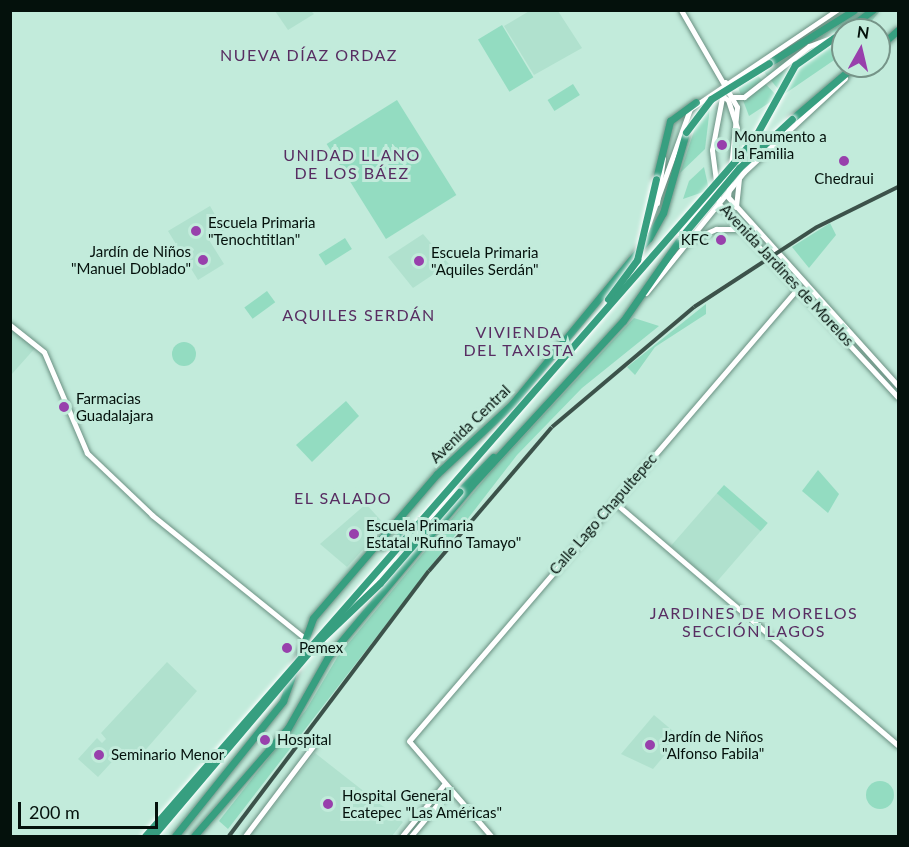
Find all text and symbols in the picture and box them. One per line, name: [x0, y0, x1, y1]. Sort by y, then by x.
north arrow: [831, 18, 891, 78]
text: N: [856, 21, 871, 42]
district label: NUEVA DÍAZ ORDAZ: [220, 45, 398, 65]
place label: Monumento a la Familia: [734, 127, 827, 162]
marker: Monumento a la Familia: [715, 138, 729, 152]
district label: UNIDAD LLANO DE LOS BÁEZ: [283, 145, 421, 183]
marker: Chedraui: [837, 154, 851, 168]
place label: Chedraui: [814, 170, 874, 188]
street label: Avenida Jardines de Morelos: [716, 200, 858, 350]
place label: Escuela Primaria "Tenochtitlan": [208, 213, 316, 248]
marker: Escuela Primaria "Tenochtitlan": [189, 224, 203, 238]
place label: KFC: [681, 231, 709, 249]
marker: KFC: [714, 233, 728, 247]
place label: Jardín de Niños "Manuel Doblado": [71, 242, 191, 277]
place label: Escuela Primaria "Aquiles Serdán": [431, 243, 539, 278]
marker: Jardín de Niños "Manuel Doblado": [196, 253, 210, 267]
marker: Escuela Primaria "Aquiles Serdán": [412, 254, 426, 268]
district label: AQUILES SERDÁN: [282, 305, 436, 325]
district label: VIVIENDA DEL TAXISTA: [463, 322, 575, 360]
street label: Avenida Central: [426, 381, 514, 467]
place label: Farmacias Guadalajara: [76, 389, 153, 424]
marker: Farmacias Guadalajara: [57, 400, 71, 414]
street label: Calle Lago Chapultepec: [546, 450, 660, 578]
district label: EL SALADO: [294, 488, 392, 508]
place label: Escuela Primaria Estatal "Rufino Tamayo": [366, 516, 522, 551]
marker: Escuela Primaria Estatal "Rufino Tamayo": [347, 527, 361, 541]
district label: JARDINES DE MORELOS SECCIÓN LAGOS: [650, 603, 858, 641]
place label: Pemex: [299, 639, 343, 657]
marker: Pemex: [280, 641, 294, 655]
place label: Jardín de Niños "Alfonso Fabila": [662, 727, 764, 762]
place label: Hospital: [277, 731, 332, 749]
marker: Hospital: [258, 733, 272, 747]
marker: Jardín de Niños "Alfonso Fabila": [643, 738, 657, 752]
place label: Seminario Menor: [111, 746, 224, 764]
marker: Seminario Menor: [92, 748, 106, 762]
place label: Hospital General Ecatepec "Las Américas": [342, 786, 503, 821]
scale bar: [21, 790, 160, 828]
marker: Hospital General Ecatepec "Las Américas": [319, 795, 337, 813]
text: 200 m: [29, 801, 80, 823]

